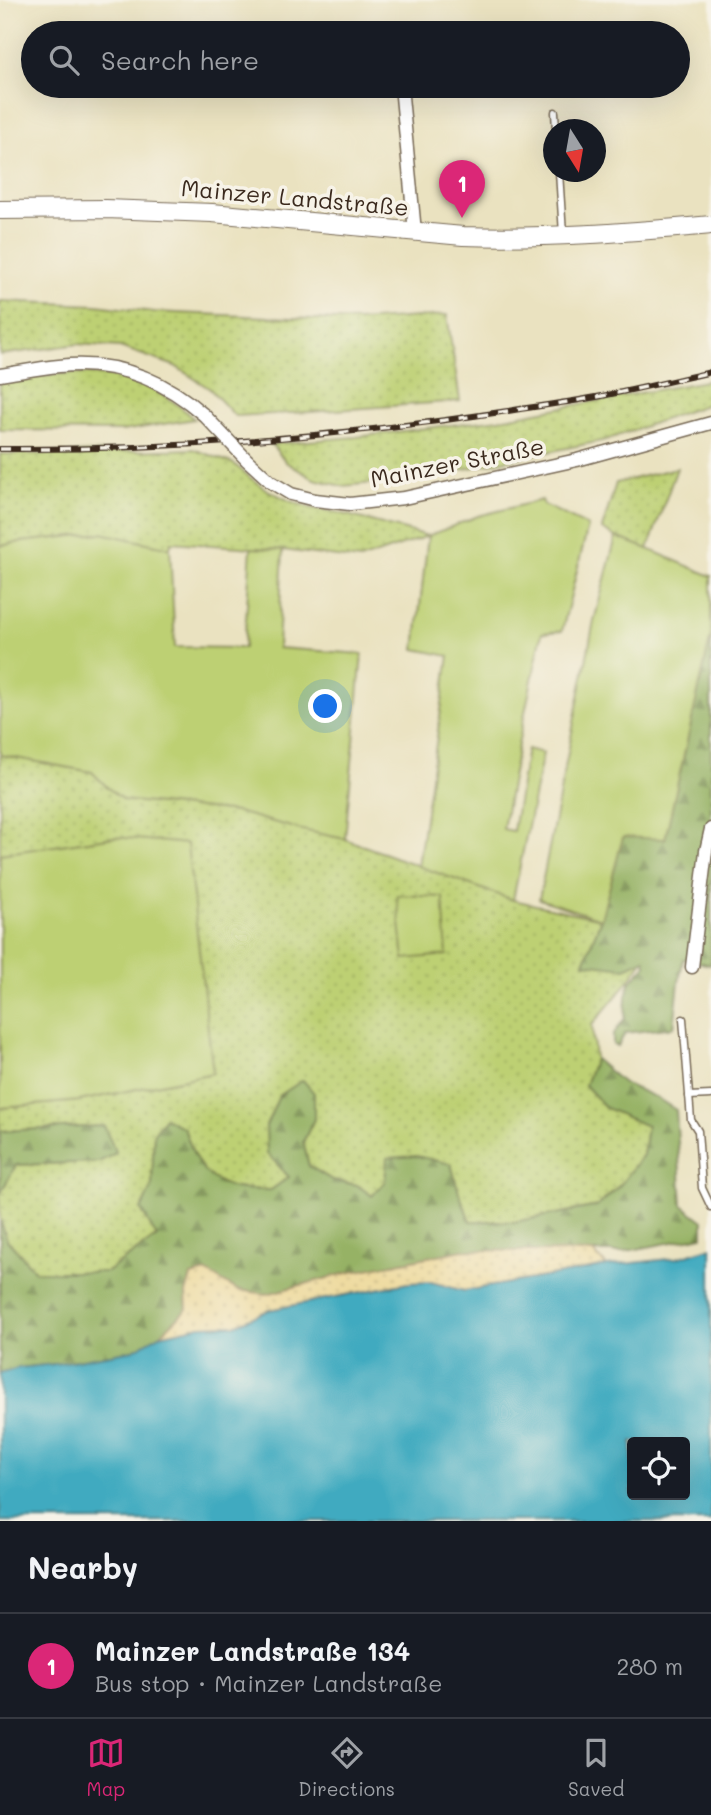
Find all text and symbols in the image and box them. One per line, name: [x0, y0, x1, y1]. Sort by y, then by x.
search box: [21, 21, 690, 98]
icon: search: [45, 41, 83, 79]
text: Search here: [101, 43, 259, 77]
north arrow: [543, 119, 606, 182]
pin: 1: [439, 160, 485, 218]
street label: Mainzer Landstraße: [180, 172, 410, 222]
street label: Mainzer Straße: [368, 430, 546, 494]
your location: [308, 689, 342, 723]
map controls: [627, 1437, 690, 1500]
button: locate: [627, 1437, 690, 1500]
text: Nearby: [28, 1547, 138, 1587]
text: Mainzer Landstraße 134: [95, 1634, 410, 1668]
text: 1: [46, 1651, 56, 1681]
text: 280 m: [616, 1651, 683, 1681]
text: Bus stop · Mainzer Landstraße: [95, 1668, 442, 1698]
tab: Map: [87, 1734, 125, 1801]
tab: Directions: [298, 1734, 395, 1801]
tab: Saved: [568, 1734, 624, 1801]

